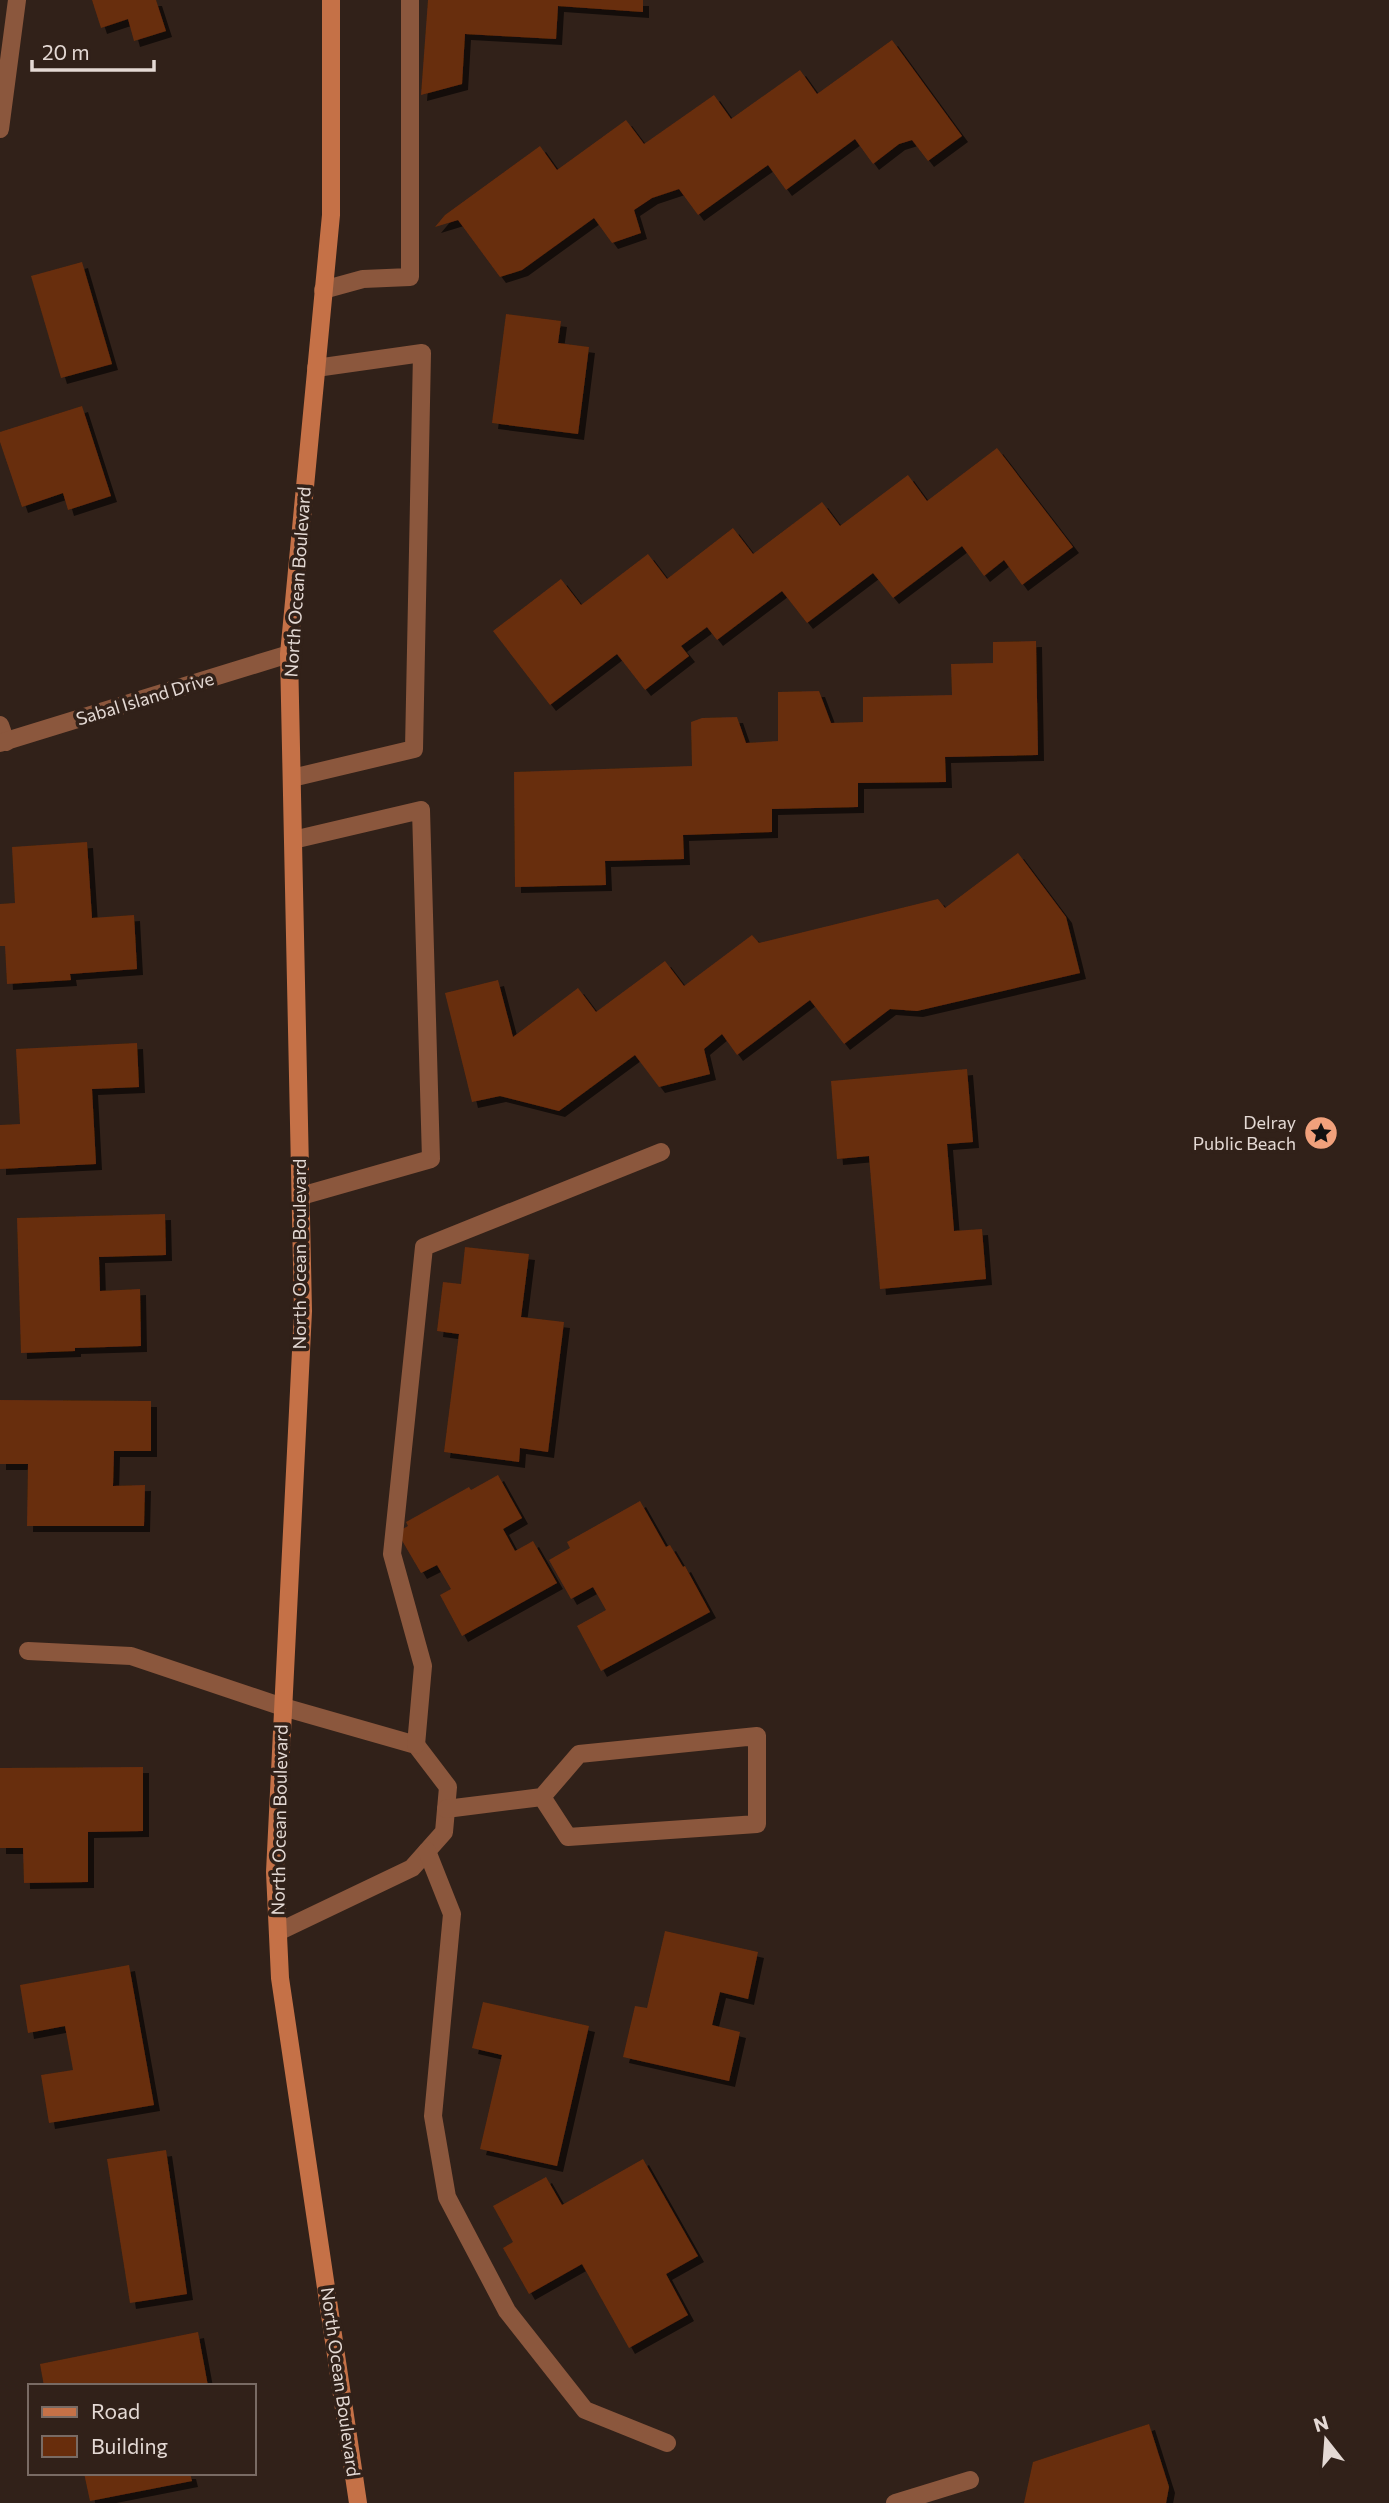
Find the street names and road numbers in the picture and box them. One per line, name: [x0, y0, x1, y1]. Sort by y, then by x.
street label: North Ocean Boulevard: [279, 486, 315, 678]
street label: Sabal Island Drive: [73, 667, 216, 729]
street label: North Ocean Boulevard: [288, 1159, 310, 1349]
street label: North Ocean Boulevard: [266, 1724, 292, 1916]
street label: North Ocean Boulevard: [317, 2286, 365, 2478]

